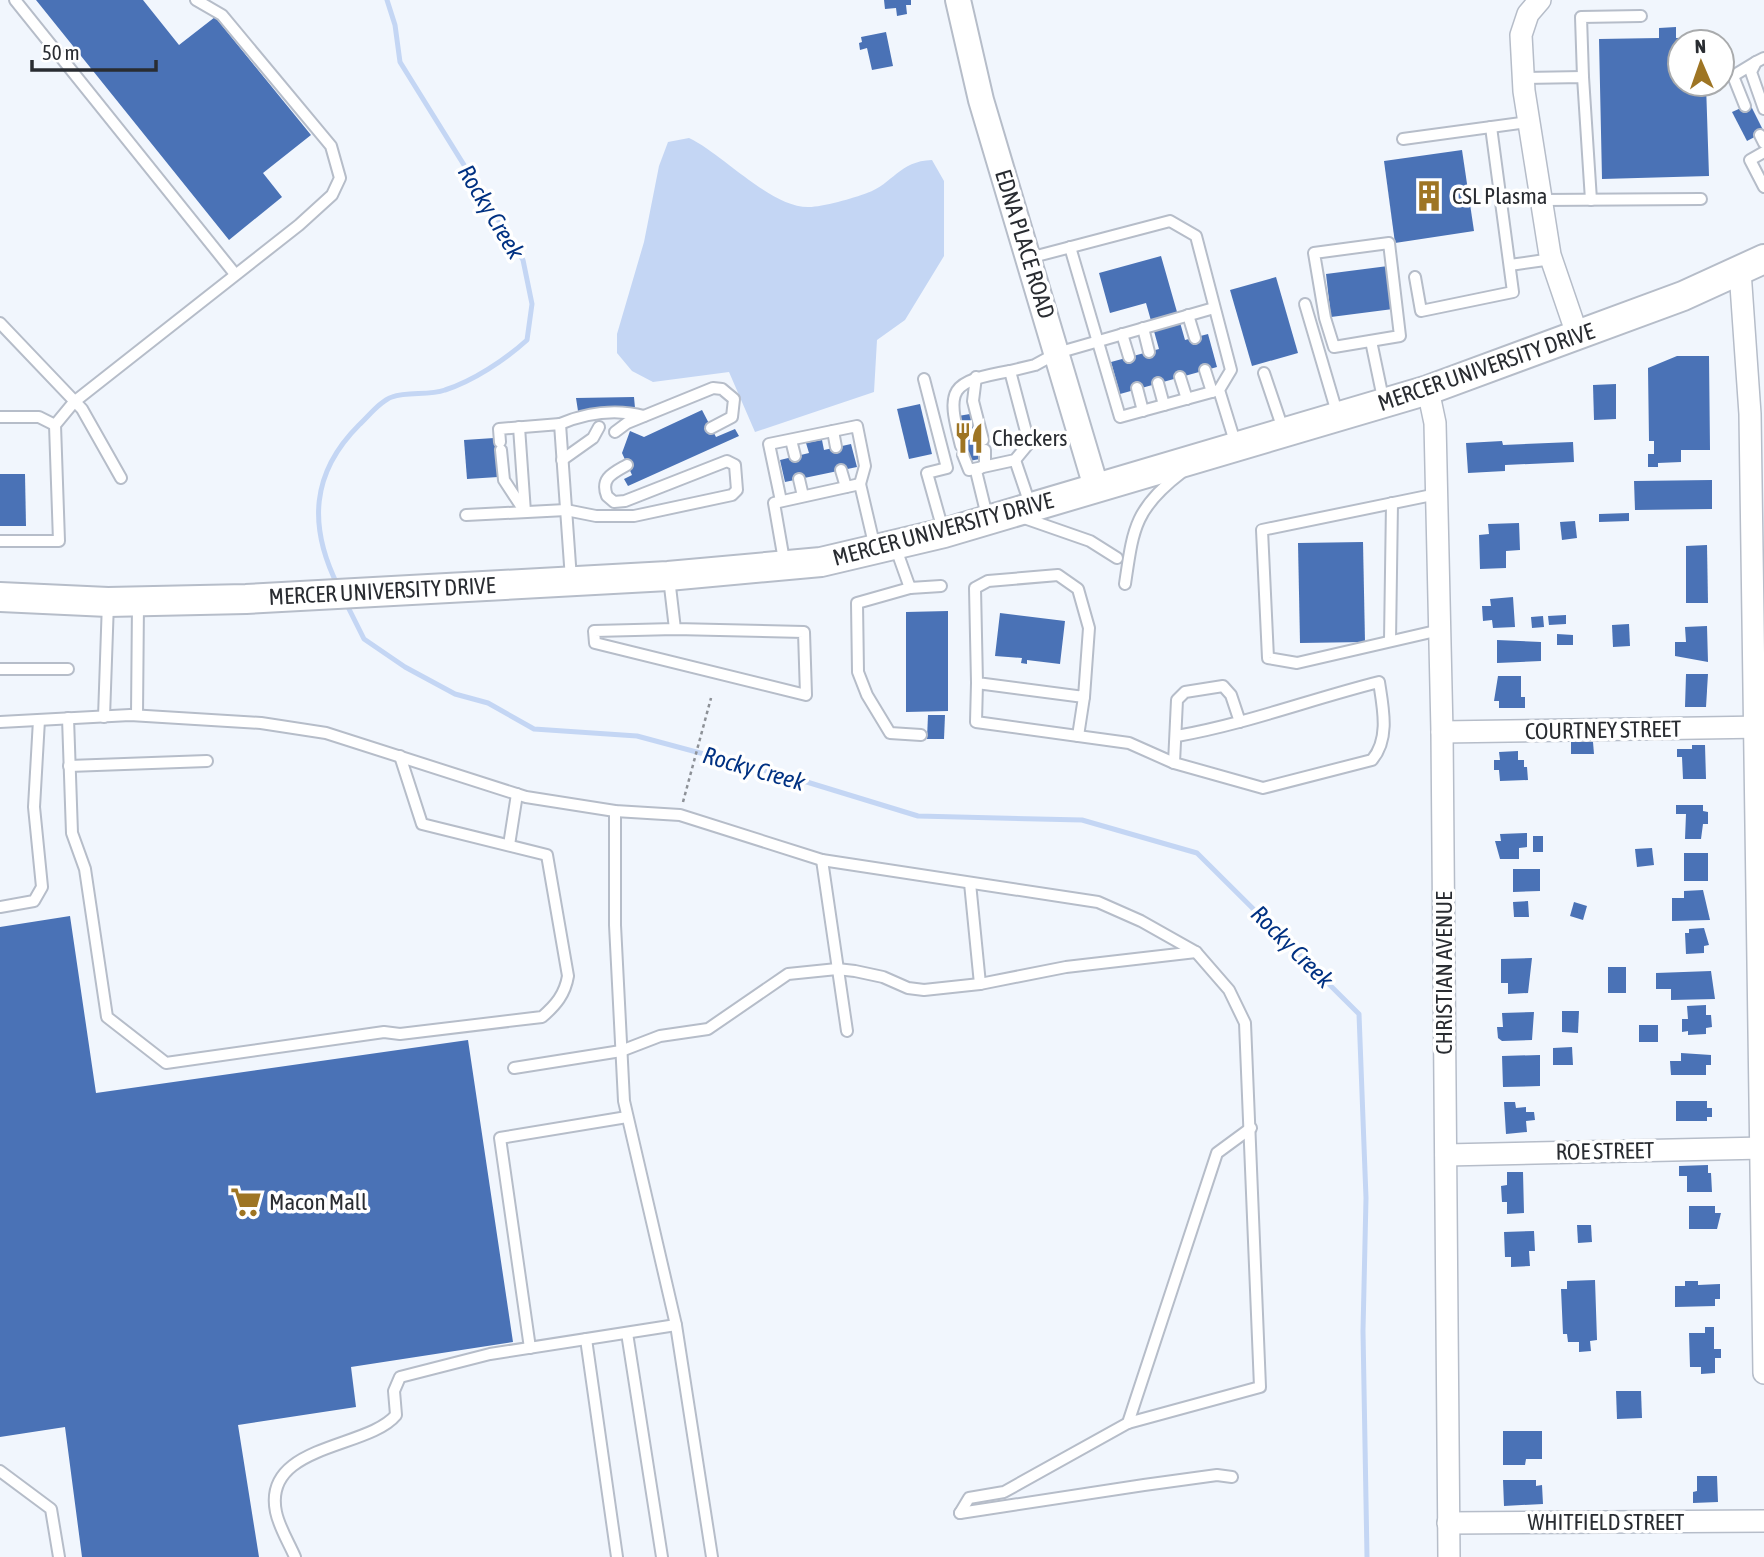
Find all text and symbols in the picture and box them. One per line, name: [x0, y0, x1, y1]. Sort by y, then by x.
scale bar: [32, 28, 156, 72]
north arrow: [1666, 28, 1736, 98]
text: N: [1694, 35, 1706, 57]
text: 50 m: [42, 40, 80, 64]
water label: Rocky Creek: [453, 160, 530, 264]
street label: EDNA PLACE ROAD: [990, 166, 1060, 322]
building icon: CSL Plasma: [1412, 179, 1446, 213]
place label: CSL Plasma: [1452, 183, 1548, 209]
street label: MERCER UNIVERSITY DRIVE: [1374, 318, 1598, 416]
restaurant icon: Checkers: [952, 421, 986, 455]
place label: Checkers: [992, 425, 1067, 451]
street label: MERCER UNIVERSITY DRIVE: [830, 487, 1056, 571]
street label: MERCER UNIVERSITY DRIVE: [268, 572, 496, 610]
street label: COURTNEY STREET: [1525, 716, 1681, 744]
water label: Rocky Creek: [700, 741, 809, 796]
street label: CHRISTIAN AVENUE: [1431, 891, 1457, 1055]
water label: Rocky Creek: [1246, 900, 1339, 994]
street label: ROE STREET: [1555, 1137, 1655, 1165]
supermarket icon: Macon Mall: [229, 1185, 263, 1219]
place label: Macon Mall: [269, 1189, 367, 1215]
street label: WHITFIELD STREET: [1528, 1509, 1684, 1535]

